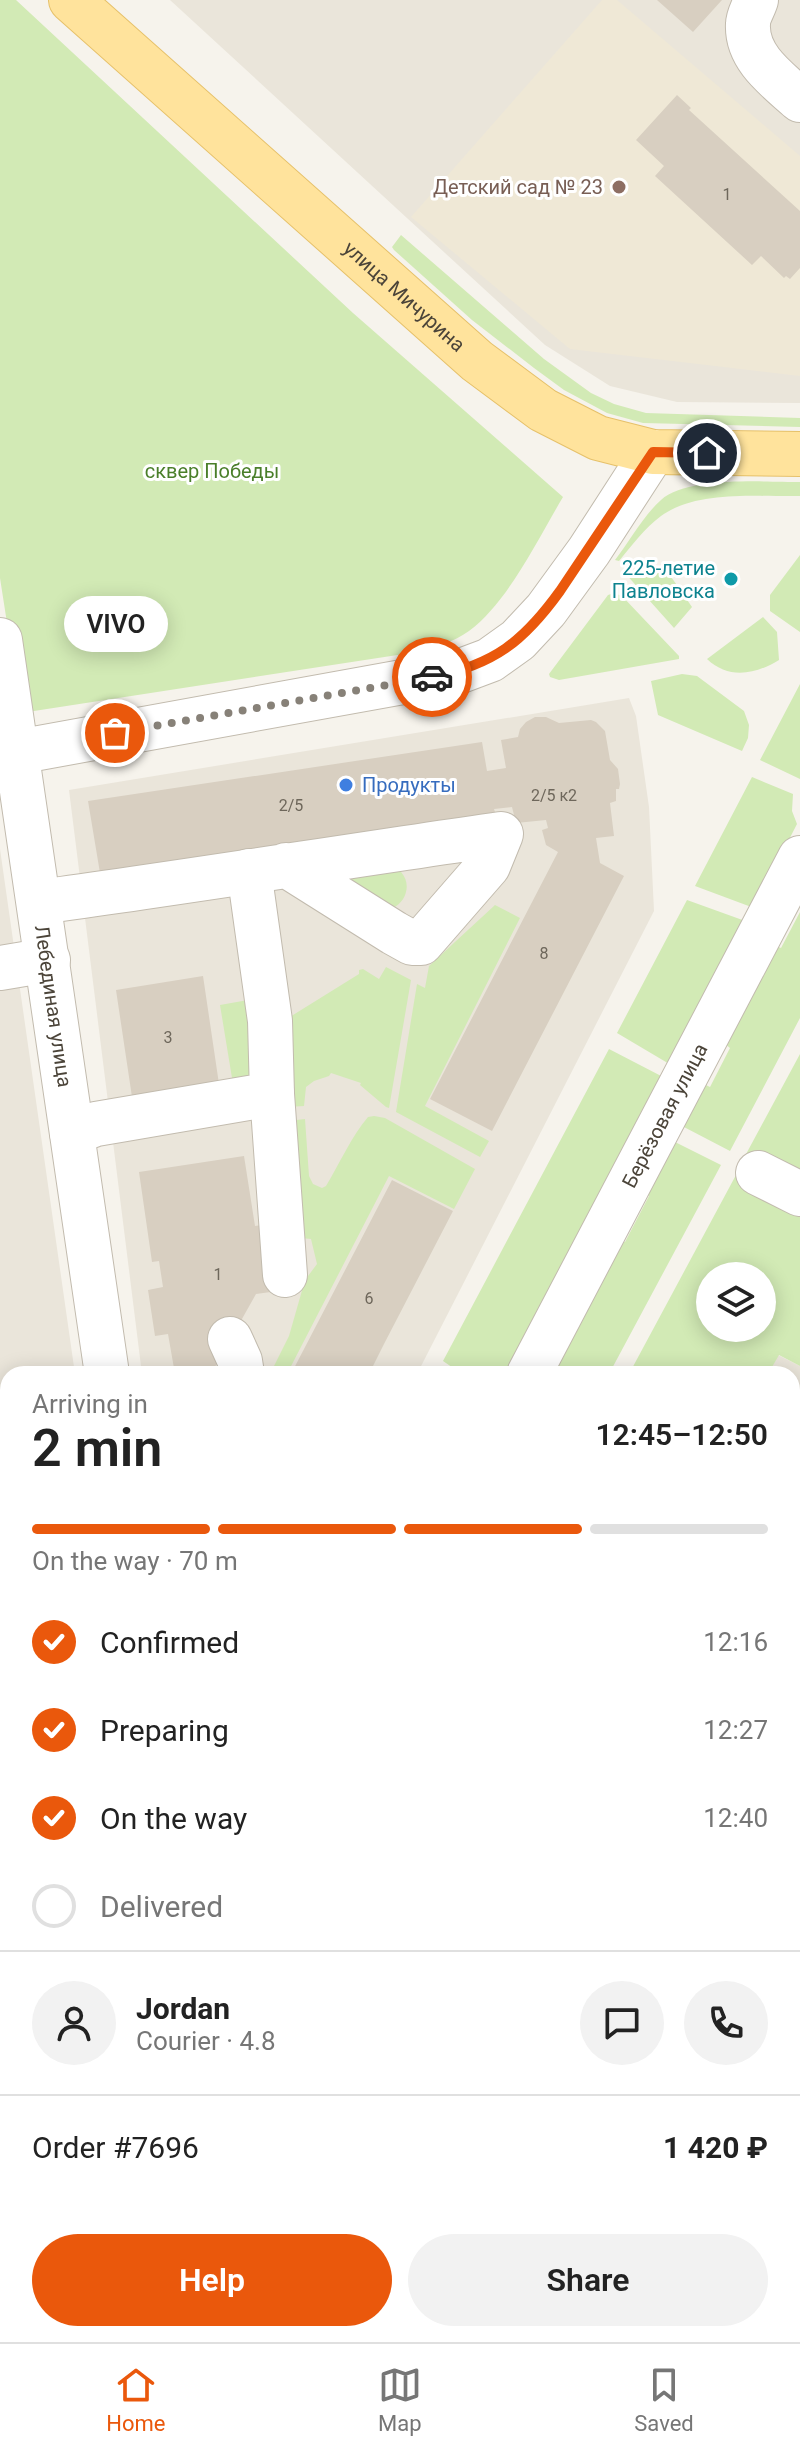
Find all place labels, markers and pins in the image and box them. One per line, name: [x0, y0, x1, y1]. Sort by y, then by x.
place label: Детский сад № 23: [433, 175, 603, 199]
marker: Детский сад № 23: [610, 178, 628, 196]
pin: [673, 419, 741, 487]
place label: 225-летие Павловска: [612, 556, 715, 603]
marker: 225-летие Павловска: [722, 570, 740, 588]
callout: VIVO: [63, 597, 167, 653]
pin: [81, 699, 149, 767]
place label: Продукты: [362, 773, 456, 797]
marker: Продукты: [337, 776, 355, 794]

